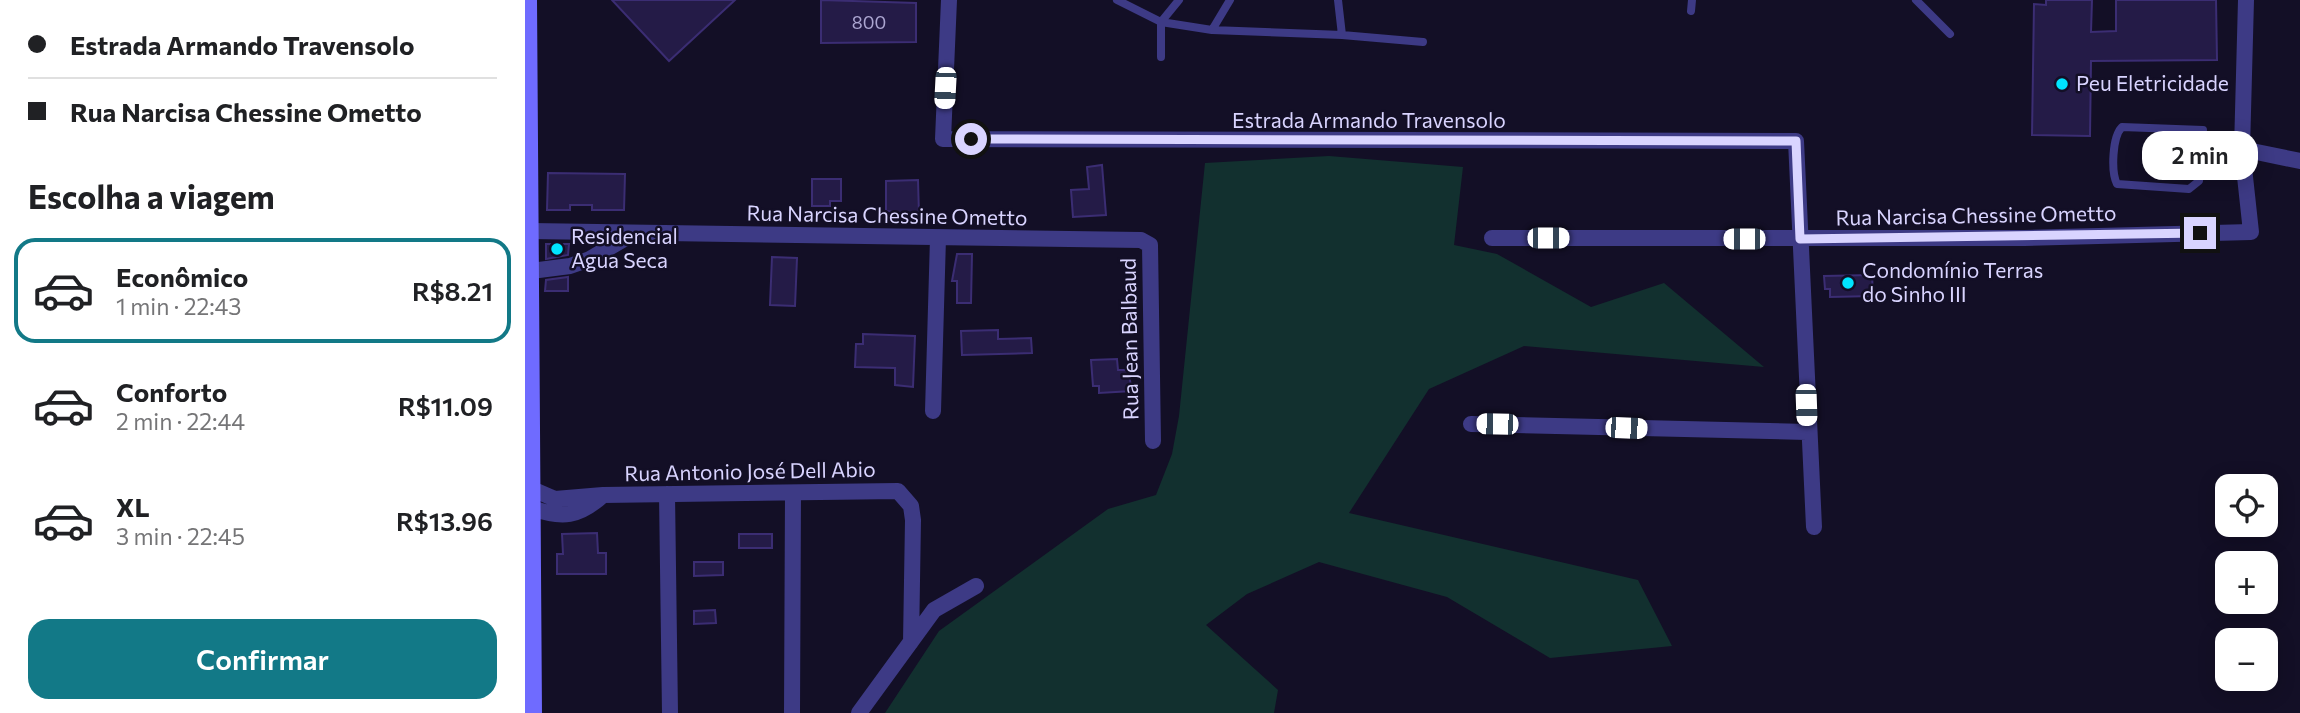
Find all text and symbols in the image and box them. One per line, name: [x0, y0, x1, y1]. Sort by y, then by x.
house number: 800: [852, 11, 886, 33]
text: Estrada Armando Travensolo: [70, 29, 414, 60]
car: [934, 66, 957, 110]
place label: Peu Eletricidade: [2076, 70, 2229, 95]
marker: Peu Eletricidade: [2054, 76, 2070, 92]
text: Rua Narcisa Chessine Ometto: [70, 96, 422, 127]
street label: Estrada Armando Travensolo: [1232, 107, 1506, 132]
route start: [955, 123, 987, 155]
callout: 2 min: [2142, 132, 2258, 180]
text: 2 min: [2172, 141, 2228, 169]
text: Escolha a viagem: [28, 176, 275, 216]
street label: Rua Narcisa Chessine Ometto: [746, 200, 1028, 229]
street label: Rua Narcisa Chessine Ometto: [1835, 200, 2117, 229]
route end: [2184, 217, 2216, 249]
place label: Residencial Agua Seca: [571, 223, 678, 272]
car: [1528, 228, 1570, 249]
car: [1724, 229, 1766, 250]
marker: Residencial Agua Seca: [549, 241, 565, 257]
place label: Condomínio Terras do Sinho III: [1862, 257, 2043, 306]
street label: Rua Jean Balbaud: [1115, 258, 1142, 420]
icon: car: [32, 259, 95, 322]
text: Econômico: [116, 261, 248, 292]
text: R$8.21: [412, 275, 493, 306]
marker: Condomínio Terras do Sinho III: [1840, 275, 1856, 291]
text: 1 min · 22:43: [116, 292, 242, 320]
icon: car: [32, 374, 95, 437]
text: Conforto: [116, 376, 227, 407]
car: [1795, 384, 1818, 426]
text: R$11.09: [398, 390, 493, 421]
text: 2 min · 22:44: [116, 407, 245, 435]
car: [1476, 413, 1519, 435]
car: [1605, 417, 1648, 439]
street label: Rua Antonio José Dell Abio: [624, 456, 876, 485]
map controls: [2215, 474, 2278, 691]
button: locate: [2215, 474, 2278, 537]
icon: car: [32, 489, 95, 552]
text: XL: [116, 491, 150, 522]
text: R$13.96: [396, 505, 493, 536]
text: 3 min · 22:45: [116, 522, 245, 550]
button: +: [2215, 551, 2278, 614]
button: Confirmar: [28, 619, 497, 699]
button: −: [2215, 628, 2278, 691]

